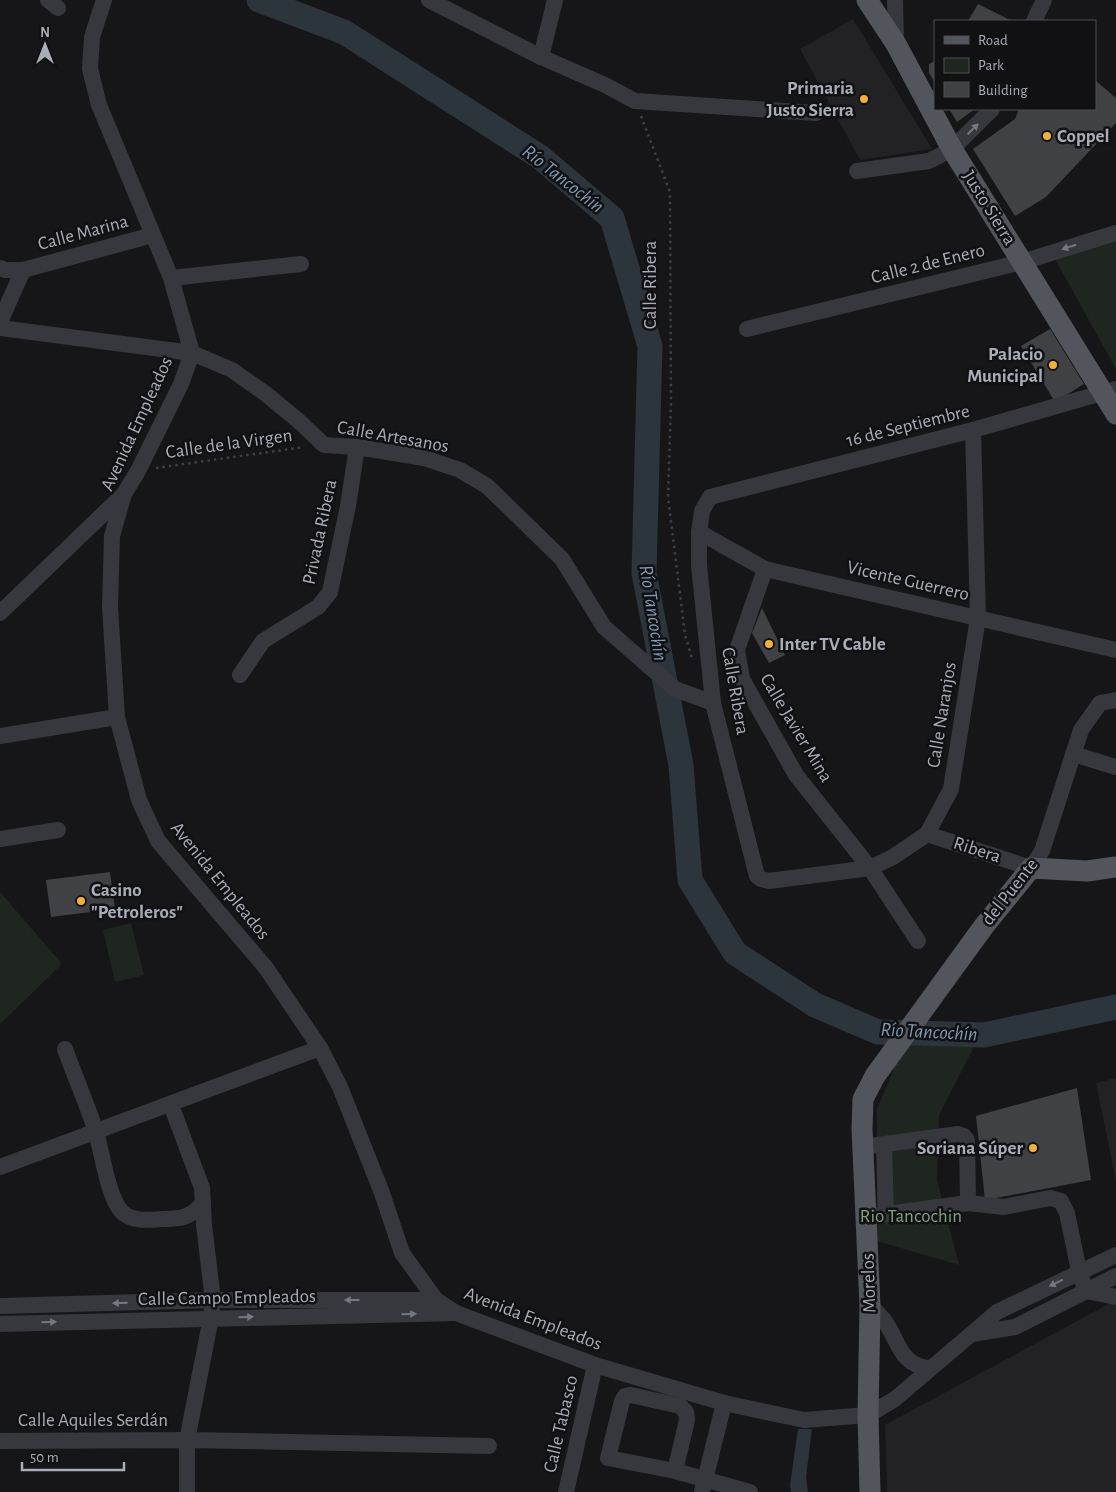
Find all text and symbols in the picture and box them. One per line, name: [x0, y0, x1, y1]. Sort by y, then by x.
north arrow: [20, 20, 70, 70]
legend: [934, 20, 1096, 110]
text: N: [40, 26, 50, 40]
text: Road: [978, 33, 1008, 48]
text: Park: [978, 58, 1004, 73]
place label: Primaria Justo Sierra: [767, 79, 854, 120]
text: Building: [978, 83, 1028, 98]
marker: Primaria Justo Sierra: [858, 93, 870, 105]
one-way arrow: [967, 124, 979, 136]
place label: Coppel: [1057, 127, 1109, 146]
marker: Coppel: [1041, 130, 1053, 142]
water label: Río Tancochín: [519, 141, 607, 217]
street label: Justo Sierra: [959, 167, 1019, 249]
street label: Calle Marina: [36, 212, 130, 254]
street label: Calle Ribera: [641, 241, 660, 329]
street label: Calle 2 de Enero: [869, 241, 987, 287]
one-way arrow: [1062, 244, 1077, 252]
place label: Palacio Municipal: [967, 345, 1043, 386]
street label: Avenida Empleados: [98, 354, 176, 494]
marker: Palacio Municipal: [1047, 359, 1059, 371]
street label: 16 de Septiembre: [844, 401, 972, 451]
street label: Calle Artesanos: [336, 418, 450, 456]
street label: Calle de la Virgen: [165, 426, 293, 462]
street label: Privada Ribera: [300, 477, 340, 586]
street label: Vicente Guerrero: [845, 558, 971, 604]
water label: Río Tancochín: [636, 564, 670, 662]
place label: Inter TV Cable: [779, 635, 886, 654]
marker: Inter TV Cable: [763, 638, 775, 650]
street label: Calle Ribera: [718, 646, 752, 736]
street label: Calle Naranjos: [924, 661, 960, 769]
street label: Calle Javier Mina: [756, 670, 836, 786]
street label: Avenida Empleados: [167, 818, 273, 944]
street label: Ribera: [951, 833, 1003, 867]
street label: del Puente: [978, 855, 1042, 929]
place label: Casino "Petroleros": [91, 881, 183, 922]
marker: Casino "Petroleros": [75, 895, 87, 907]
water label: Río Tancochín: [880, 1019, 978, 1045]
place label: Soriana Súper: [917, 1139, 1023, 1158]
marker: Soriana Súper: [1027, 1142, 1039, 1154]
park label: Rio Tancochin: [860, 1207, 962, 1226]
street label: Morelos: [858, 1253, 880, 1313]
one-way arrow: [1049, 1279, 1063, 1287]
street label: Avenida Empleados: [462, 1284, 604, 1354]
street label: Calle Campo Empleados: [138, 1287, 316, 1309]
one-way arrow: [344, 1296, 360, 1304]
one-way arrow: [112, 1299, 128, 1307]
one-way arrow: [401, 1309, 417, 1317]
one-way arrow: [238, 1313, 254, 1321]
one-way arrow: [41, 1318, 57, 1326]
street label: Calle Tabasco: [541, 1374, 581, 1474]
street label: Calle Aquiles Serdán: [18, 1411, 168, 1430]
scale bar: [22, 1440, 125, 1472]
text: 50 m: [30, 1450, 59, 1465]

